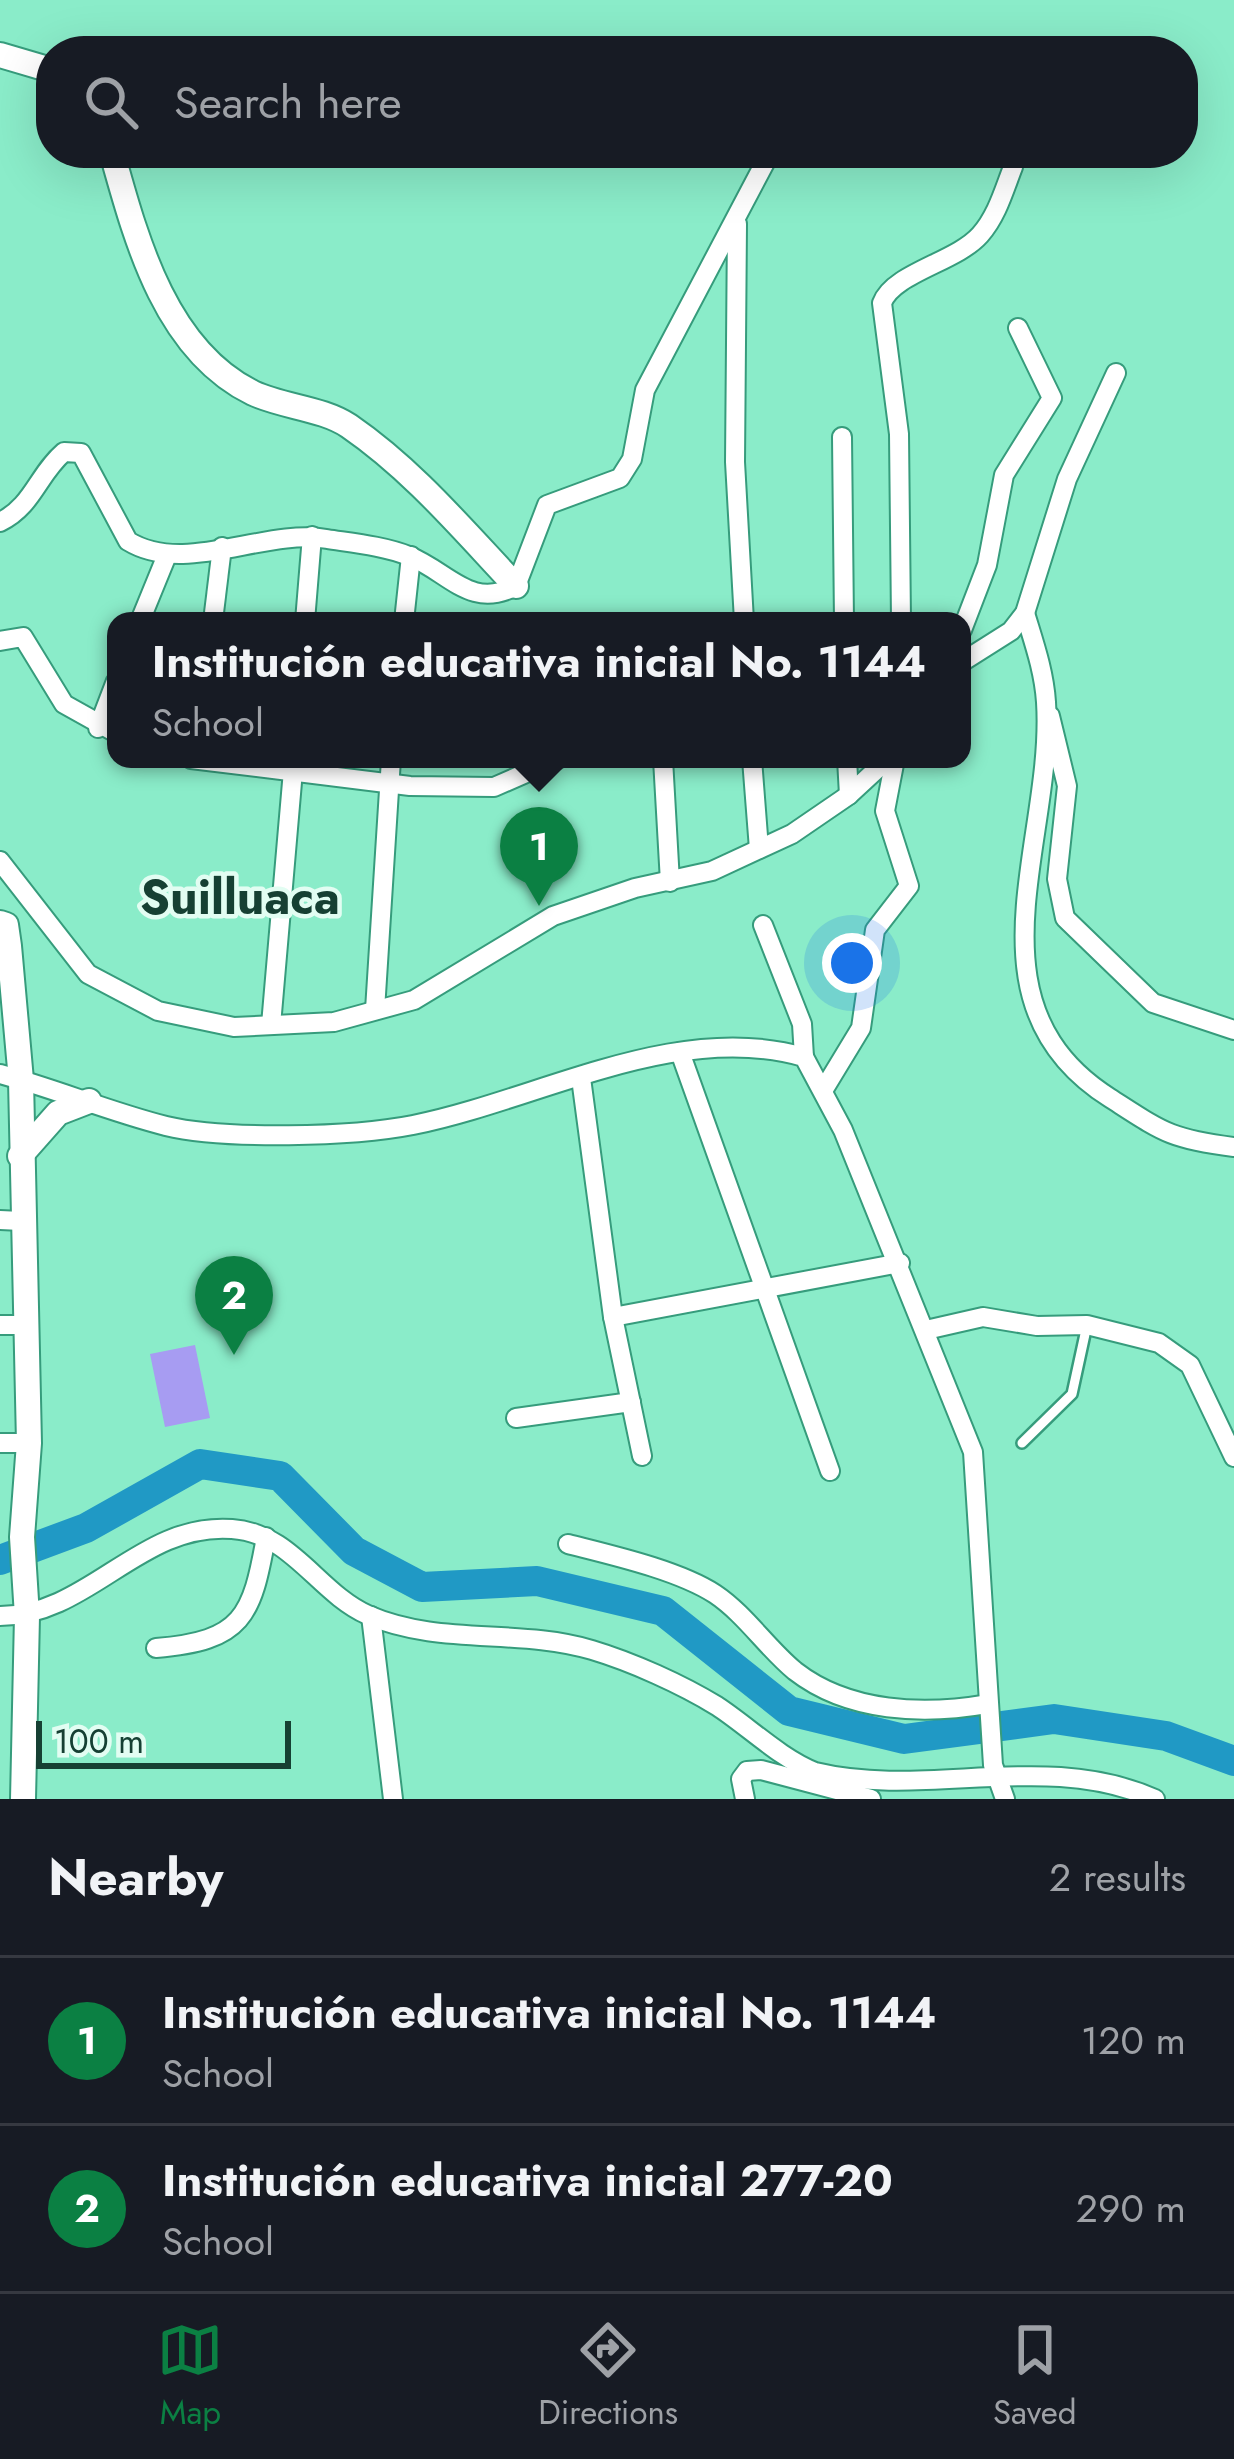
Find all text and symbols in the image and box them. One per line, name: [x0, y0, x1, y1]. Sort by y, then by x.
search box: [36, 36, 1198, 168]
icon: search: [78, 69, 144, 135]
text: Search here: [174, 70, 402, 135]
popup: [107, 612, 971, 768]
text: Institución educativa inicial No. 1144: [152, 629, 926, 694]
text: School: [152, 694, 264, 751]
pin: 1: [500, 807, 578, 906]
district label: Suilluaca: [140, 863, 340, 932]
your location: [822, 933, 882, 993]
pin: 2: [195, 1256, 273, 1355]
scale bar: [36, 1715, 291, 1768]
text: 100 m: [54, 1718, 144, 1765]
text: Nearby: [48, 1840, 223, 1914]
text: 2 results: [1049, 1849, 1186, 1906]
text: Institución educativa inicial No. 1144: [162, 1980, 936, 2045]
text: 1: [77, 2012, 97, 2069]
text: 120 m: [1081, 2012, 1186, 2069]
text: School: [162, 2045, 274, 2102]
text: Institución educativa inicial 277-20: [162, 2148, 893, 2213]
text: 2: [74, 2180, 100, 2237]
text: 290 m: [1076, 2180, 1186, 2237]
text: School: [162, 2213, 274, 2270]
tab: Map: [157, 2317, 223, 2436]
tab: Directions: [538, 2317, 678, 2436]
tab: Saved: [993, 2317, 1077, 2436]

